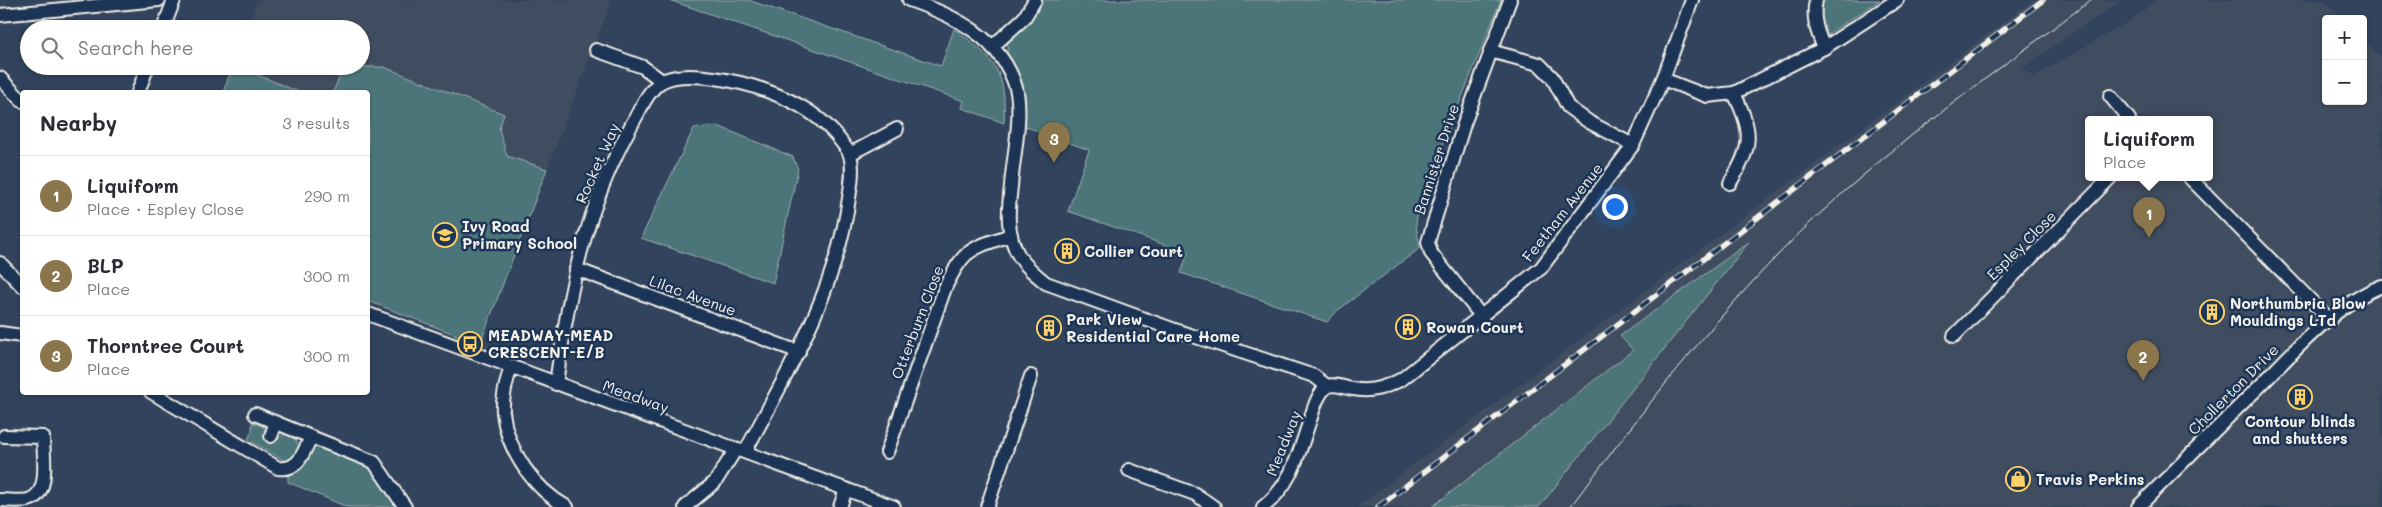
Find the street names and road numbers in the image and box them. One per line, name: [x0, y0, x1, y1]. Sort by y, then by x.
street label: Bannister Drive: [1409, 101, 1463, 217]
street label: Rocket Way: [570, 119, 624, 206]
street label: Feetham Avenue: [1517, 159, 1607, 265]
street label: Espley Close: [1982, 206, 2060, 284]
street label: Otterburn Close: [886, 262, 948, 382]
street label: Lilac Avenue: [647, 270, 739, 320]
street label: Chollerton Drive: [2183, 339, 2283, 439]
street label: Meadway: [600, 375, 672, 417]
street label: Meadway: [1261, 407, 1305, 479]

